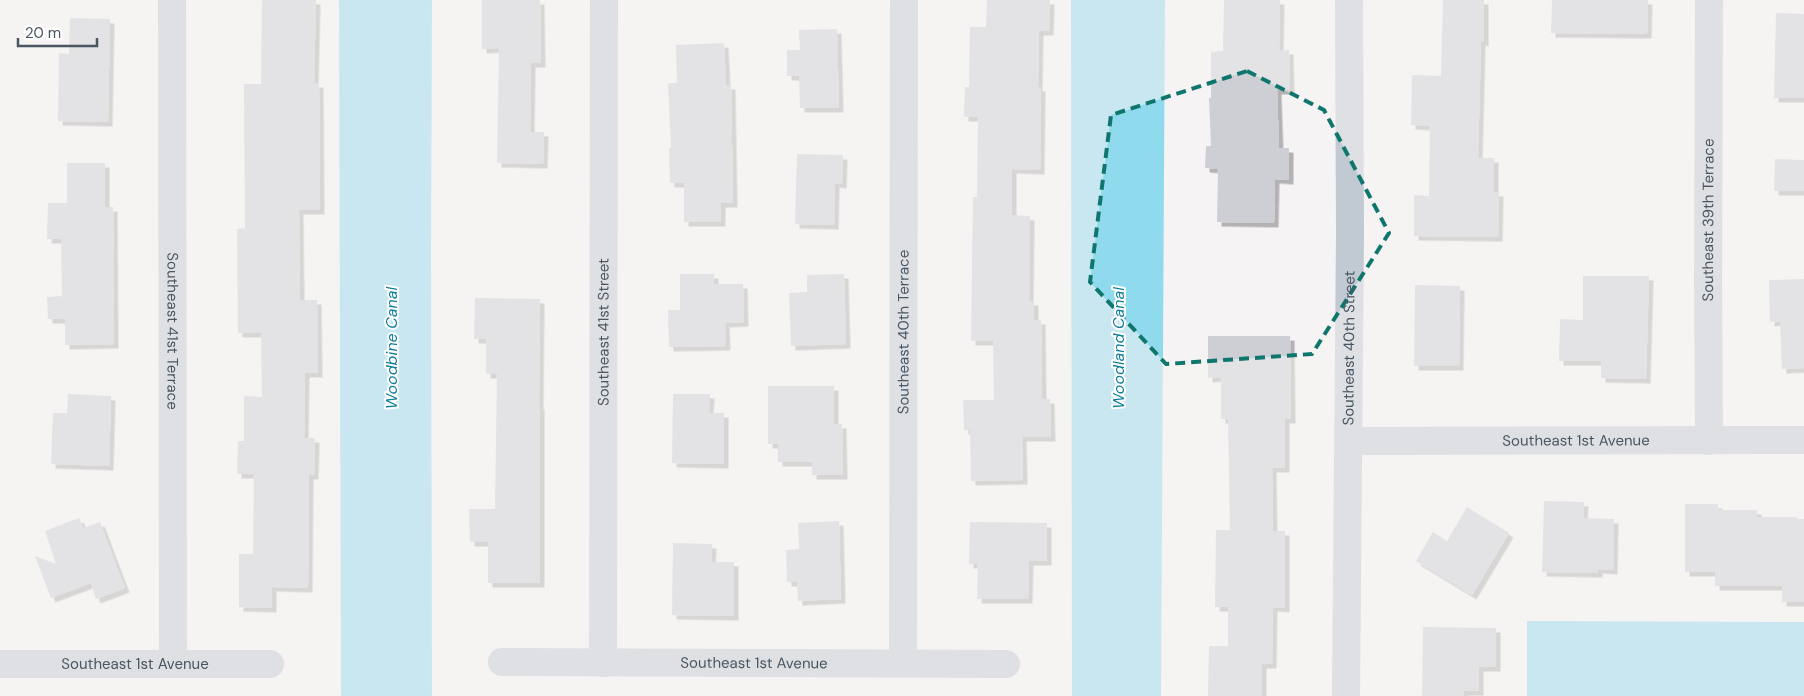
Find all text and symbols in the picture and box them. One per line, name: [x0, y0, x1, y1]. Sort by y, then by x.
scale bar: [18, 15, 96, 47]
text: 20 m: [25, 23, 61, 43]
street label: Southeast 39th Terrace: [1698, 138, 1719, 302]
street label: Southeast 40th Terrace: [893, 250, 914, 414]
street label: Southeast 41st Terrace: [162, 252, 183, 410]
street label: Southeast 41st Street: [593, 258, 614, 406]
street label: Southeast 40th Street: [1338, 270, 1360, 426]
water label: Woodbine Canal: [381, 286, 402, 409]
water label: Woodland Canal: [1108, 287, 1129, 409]
street label: Southeast 1st Avenue: [1502, 430, 1650, 451]
street label: Southeast 1st Avenue: [680, 653, 828, 673]
street label: Southeast 1st Avenue: [61, 654, 209, 674]

